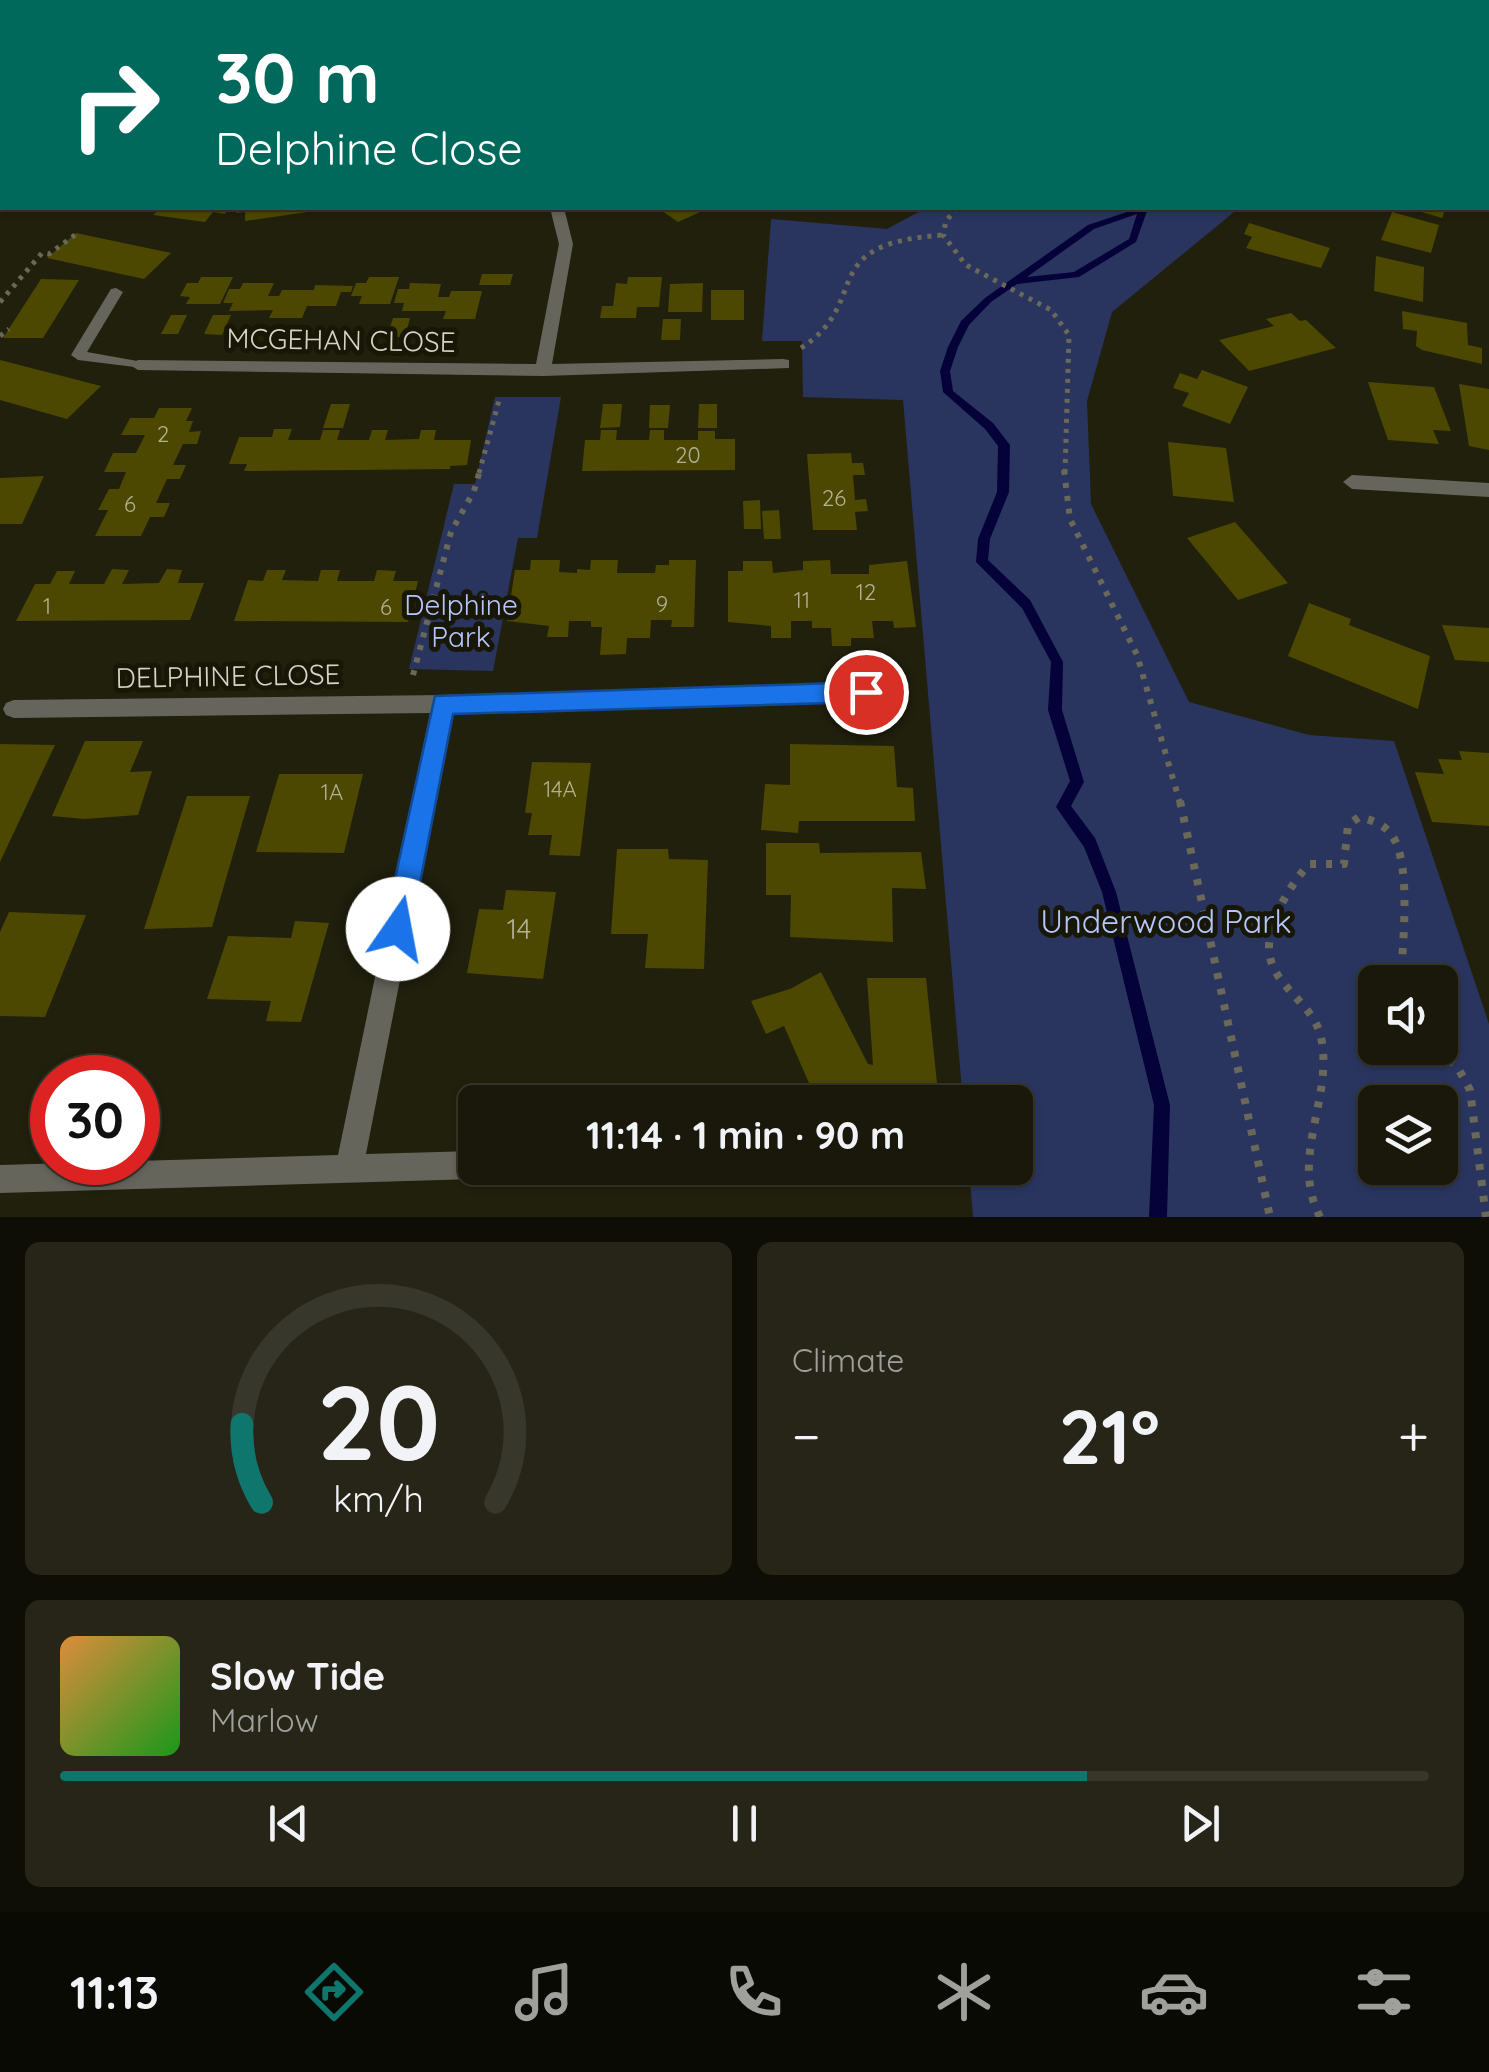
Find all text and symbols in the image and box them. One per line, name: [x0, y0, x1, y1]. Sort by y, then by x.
text: 30 m: [215, 33, 380, 121]
icon: right: [50, 40, 180, 170]
text: Delphine Close: [215, 120, 523, 176]
street label: MCGEHAN CLOSE: [226, 320, 456, 359]
house number: 2: [157, 420, 169, 448]
house number: 20: [675, 441, 701, 469]
house number: 26: [822, 484, 846, 512]
house number: 6: [124, 490, 136, 518]
house number: 12: [856, 578, 876, 606]
house number: 11: [794, 586, 810, 614]
park label: Delphine Park: [404, 587, 518, 654]
house number: 9: [656, 590, 668, 618]
house number: 1: [43, 592, 51, 620]
house number: 6: [380, 593, 392, 621]
pin: [824, 650, 909, 735]
street label: DELPHINE CLOSE: [115, 656, 341, 695]
icon: arrive: [839, 665, 894, 720]
house number: 14A: [543, 775, 577, 803]
house number: 1A: [321, 778, 343, 806]
position arrow: [346, 877, 450, 981]
park label: Underwood Park: [1040, 901, 1292, 941]
house number: 14: [507, 911, 531, 946]
map controls: [1358, 965, 1458, 1185]
button: sound: [1358, 965, 1458, 1065]
speed limit sign: 30: [30, 1055, 160, 1185]
button: layers: [1358, 1085, 1458, 1185]
text: 11:14 · 1 min · 90 m: [586, 1111, 905, 1159]
text: Climate: [792, 1340, 904, 1380]
text: 20: [317, 1356, 440, 1486]
text: 21°: [1059, 1389, 1160, 1483]
text: −: [792, 1401, 821, 1470]
text: +: [1398, 1401, 1429, 1470]
text: km/h: [333, 1476, 424, 1521]
text: Slow Tide: [210, 1652, 385, 1700]
text: Marlow: [210, 1700, 319, 1740]
icon: previous: [261, 1796, 316, 1851]
icon: pause: [717, 1796, 772, 1851]
icon: next: [1173, 1796, 1228, 1851]
icon: directions: [299, 1957, 369, 2027]
icon: music: [509, 1957, 579, 2027]
icon: phone: [719, 1957, 789, 2027]
icon: climate: [929, 1957, 999, 2027]
icon: car: [1139, 1957, 1209, 2027]
icon: filters: [1349, 1957, 1419, 2027]
text: 11:13: [70, 1964, 159, 2020]

